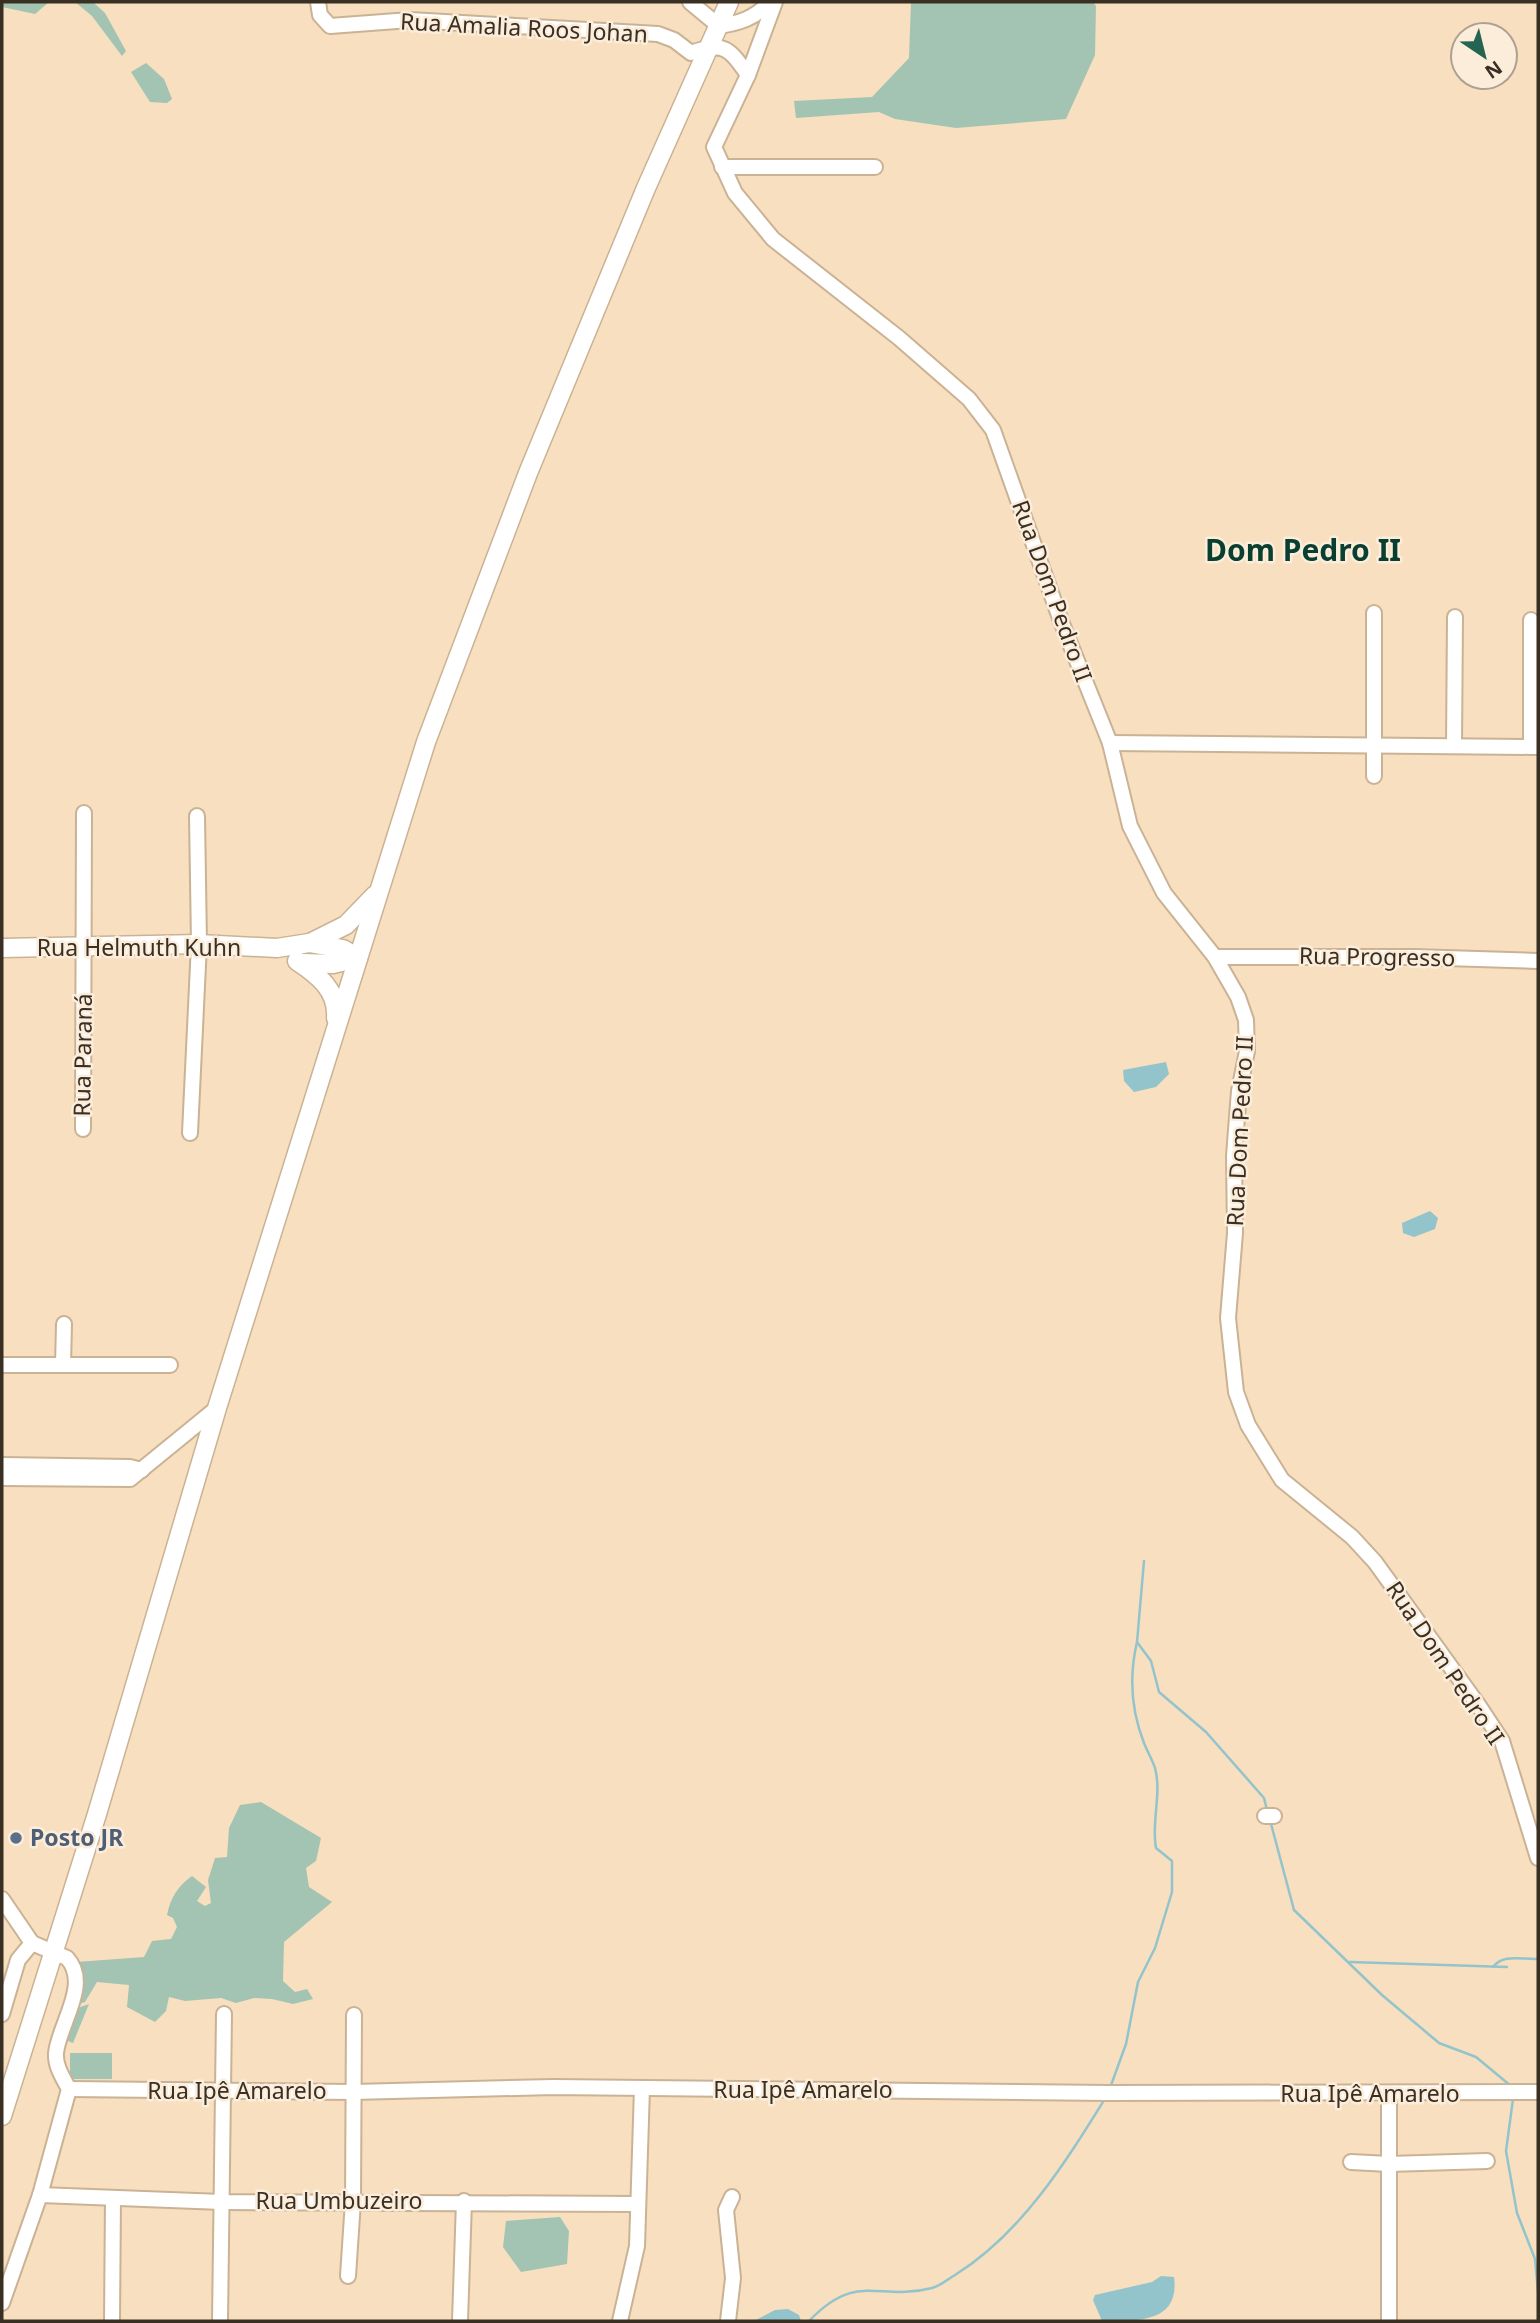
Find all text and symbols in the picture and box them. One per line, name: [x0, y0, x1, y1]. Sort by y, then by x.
street label: Rua Amalia Roos Johan: [399, 5, 649, 49]
north arrow: [1449, 21, 1519, 91]
text: N: [1480, 55, 1508, 85]
street label: Rua Dom Pedro II: [1005, 495, 1101, 686]
district label: Dom Pedro II: [1205, 529, 1401, 570]
street label: Rua Helmuth Kuhn: [37, 931, 241, 963]
street label: Rua Progresso: [1299, 939, 1455, 973]
street label: Rua Paraná: [65, 993, 99, 1117]
street label: Rua Dom Pedro II: [1218, 1035, 1260, 1227]
street label: Rua Dom Pedro II: [1379, 1574, 1513, 1751]
place label: Posto JR: [30, 1821, 124, 1853]
marker: Posto JR: [8, 1830, 24, 1846]
street label: Rua Ipê Amarelo: [713, 2073, 893, 2105]
street label: Rua Ipê Amarelo: [147, 2074, 327, 2106]
street label: Rua Ipê Amarelo: [1280, 2077, 1460, 2109]
street label: Rua Umbuzeiro: [256, 2184, 422, 2216]

